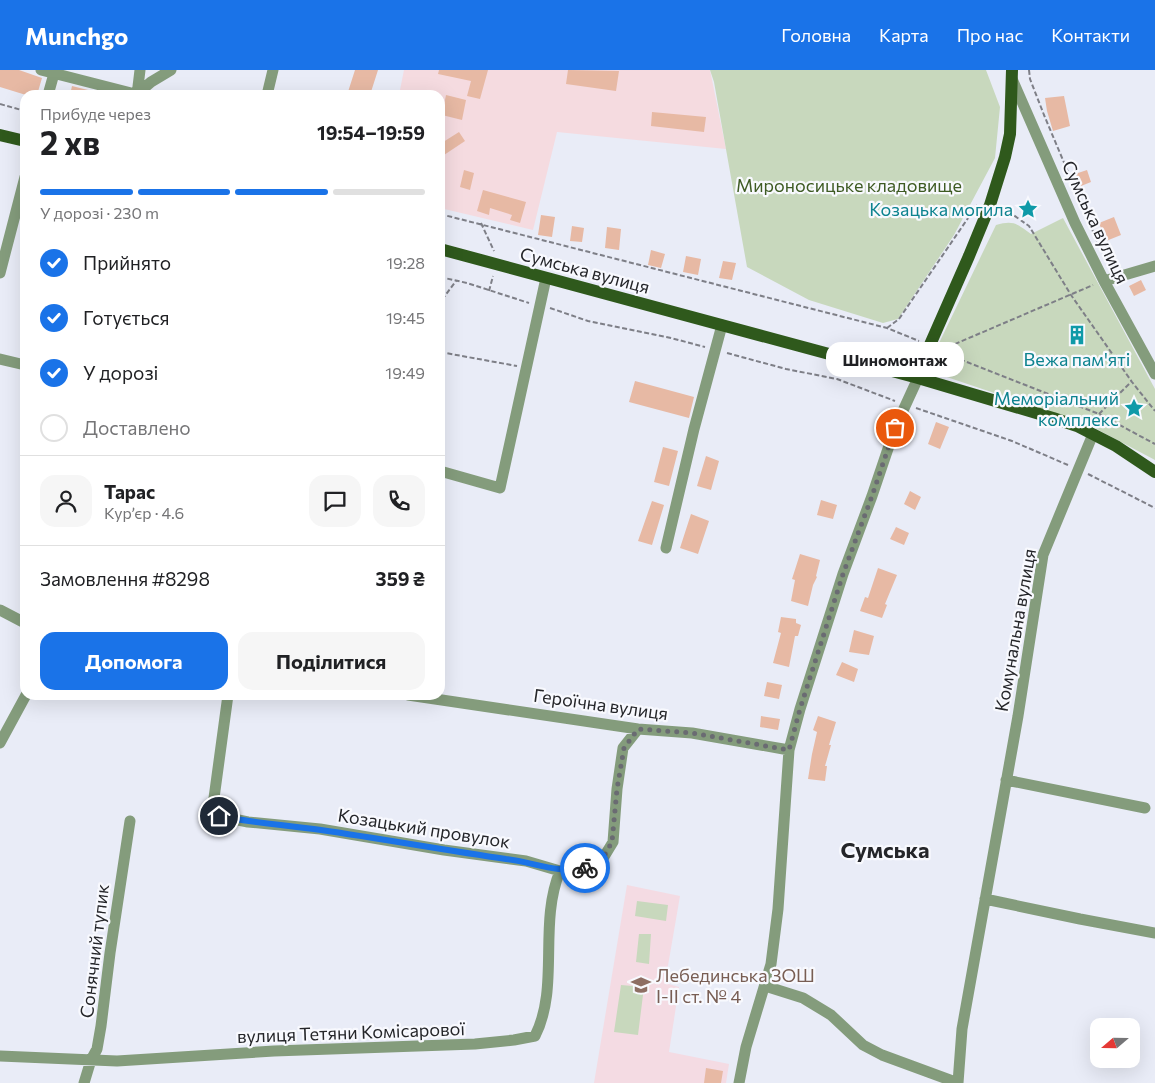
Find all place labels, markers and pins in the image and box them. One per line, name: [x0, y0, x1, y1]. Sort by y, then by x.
place label: Козацька могила: [869, 198, 1013, 220]
place icon: Козацька могила: [1017, 198, 1039, 220]
building icon: Вежа пам'яті: [1066, 324, 1088, 346]
callout: Шиномонтаж: [826, 343, 964, 378]
place label: Вежа пам'яті: [1024, 348, 1130, 370]
place label: Меморіальний комплекс: [994, 387, 1119, 430]
place icon: Меморіальний комплекс: [1123, 397, 1145, 419]
pin: [874, 407, 916, 449]
pin: [198, 795, 240, 837]
place label: Лебединська ЗОШ І-ІІ ст. № 4: [656, 964, 815, 1007]
school or university icon: Лебединська ЗОШ І-ІІ ст. № 4: [630, 974, 652, 996]

